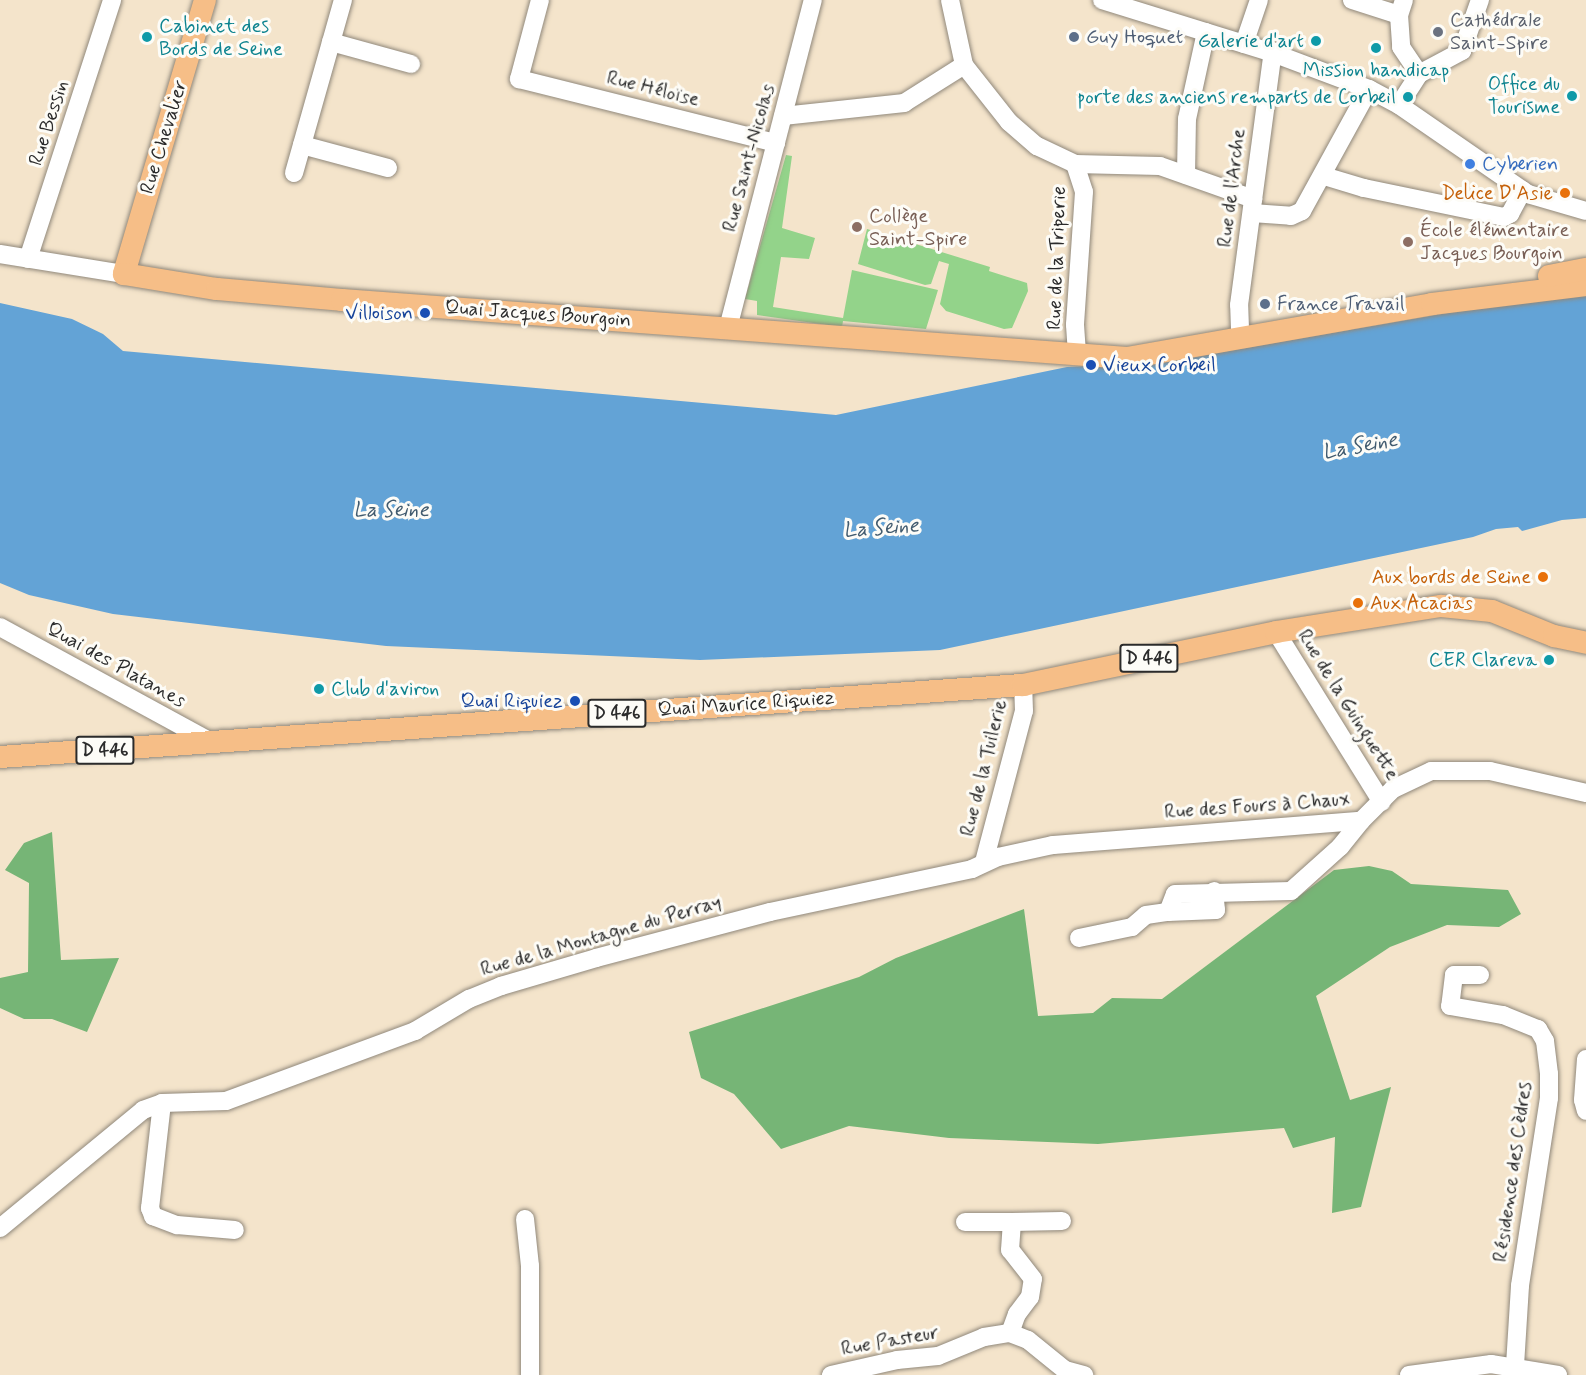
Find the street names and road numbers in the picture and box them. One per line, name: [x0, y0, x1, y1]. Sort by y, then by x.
street label: Rue Héloïse: [604, 66, 702, 112]
street label: Rue Bessin: [24, 77, 74, 169]
street label: Rue Chevalier: [135, 77, 193, 197]
street label: Rue Saint-Nicolas: [718, 82, 780, 234]
street label: Rue de l'Arche: [1213, 127, 1251, 249]
street label: Rue de la Triperie: [1043, 187, 1071, 329]
street label: Quai Jacques Bourgoin: [444, 296, 632, 332]
street label: Quai des Platanes: [44, 618, 188, 712]
street label: Rue de la Guinguette: [1290, 623, 1406, 787]
road number: D 446: [1119, 643, 1179, 673]
street label: Quai Maurice Riquiez: [658, 686, 834, 722]
street label: Rue de la Tuilerie: [955, 697, 1013, 839]
road number: D 446: [587, 698, 647, 728]
road number: D 446: [75, 735, 135, 765]
street label: Rue des Fours à Chaux: [1164, 788, 1350, 824]
street label: Rue de la Montagne du Perray: [477, 890, 725, 982]
street label: Résidence des Cèdres: [1488, 1080, 1538, 1264]
street label: Rue Pasteur: [840, 1321, 940, 1361]

